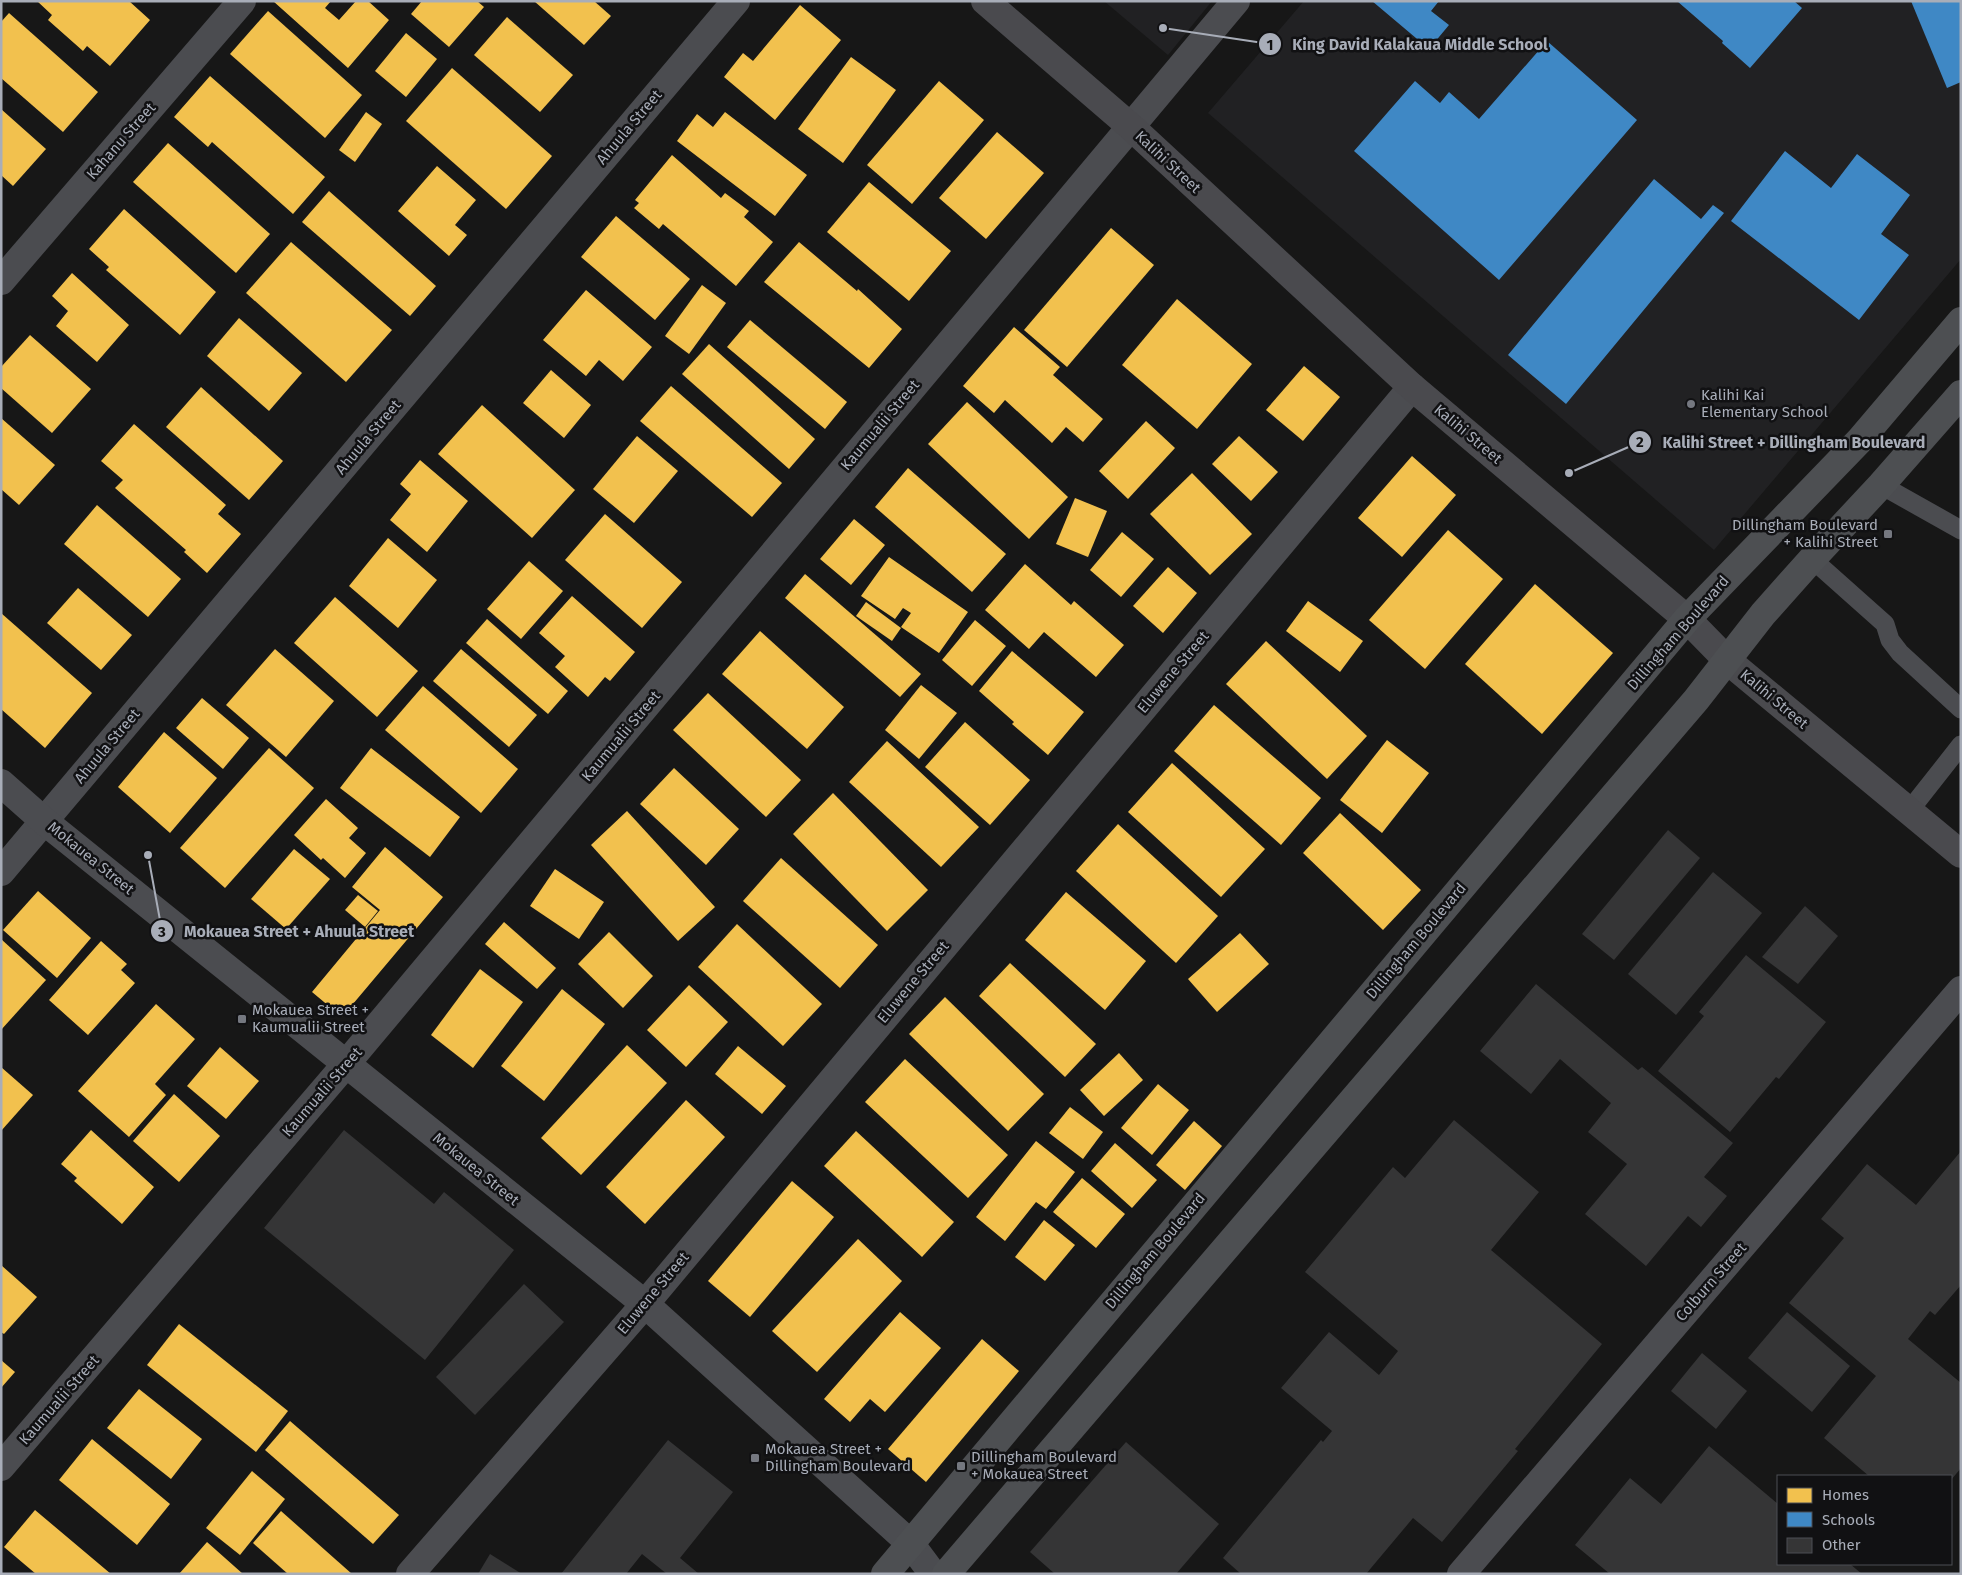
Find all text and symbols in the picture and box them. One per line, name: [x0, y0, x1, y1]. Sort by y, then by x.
callout: King David Kalakaua Middle School: [1258, 29, 1558, 60]
text: King David Kalakaua Middle School: [1292, 35, 1548, 54]
text: 1: [1267, 36, 1273, 54]
street label: Ahuula Street: [593, 86, 666, 168]
street label: Kahanu Street: [83, 98, 160, 183]
street label: Kalihi Street: [1131, 127, 1205, 197]
street label: Kaumualii Street: [837, 376, 924, 474]
place label: Kalihi Kai Elementary School: [1701, 386, 1829, 421]
street label: Ahuula Street: [332, 396, 405, 478]
marker: Kalihi Kai Elementary School: [1685, 398, 1697, 410]
street label: Kalihi Street: [1430, 400, 1506, 468]
callout: Kalihi Street + Dillingham Boulevard: [1628, 427, 1936, 458]
text: 2: [1636, 433, 1644, 451]
text: Kalihi Street + Dillingham Boulevard: [1663, 433, 1925, 452]
place label: Dillingham Boulevard + Kalihi Street: [1732, 516, 1879, 551]
marker: Dillingham Boulevard + Kalihi Street: [1882, 528, 1894, 540]
street label: Dillingham Boulevard: [1623, 572, 1733, 694]
street label: Eluwene Street: [1133, 627, 1213, 717]
street label: Kalihi Street: [1736, 665, 1812, 733]
street label: Kaumualii Street: [578, 687, 665, 785]
street label: Ahuula Street: [71, 705, 144, 787]
street label: Mokauea Street: [44, 818, 138, 899]
street label: Dillingham Boulevard: [1362, 879, 1470, 1003]
callout: Mokauea Street + Ahuula Street: [149, 916, 424, 947]
text: Mokauea Street + Ahuula Street: [184, 922, 415, 941]
text: 3: [157, 923, 166, 941]
street label: Eluwene Street: [873, 937, 953, 1027]
place label: Mokauea Street + Kaumualii Street: [252, 1001, 369, 1036]
marker: Mokauea Street + Kaumualii Street: [236, 1013, 248, 1025]
street label: Kaumualii Street: [278, 1043, 366, 1140]
street label: Mokauea Street: [429, 1129, 523, 1210]
street label: Dillingham Boulevard: [1101, 1189, 1209, 1313]
street label: Colburn Street: [1672, 1239, 1750, 1325]
street label: Eluwene Street: [613, 1248, 693, 1338]
street label: Kaumualii Street: [15, 1351, 103, 1448]
place label: Mokauea Street + Dillingham Boulevard: [765, 1440, 911, 1475]
place label: Dillingham Boulevard + Mokauea Street: [971, 1448, 1117, 1483]
marker: Mokauea Street + Dillingham Boulevard: [749, 1452, 761, 1464]
marker: Dillingham Boulevard + Mokauea Street: [955, 1460, 967, 1472]
legend: [1777, 1475, 1952, 1565]
text: Homes: [1822, 1486, 1869, 1504]
text: Schools: [1822, 1511, 1875, 1529]
text: Other: [1822, 1536, 1861, 1554]

